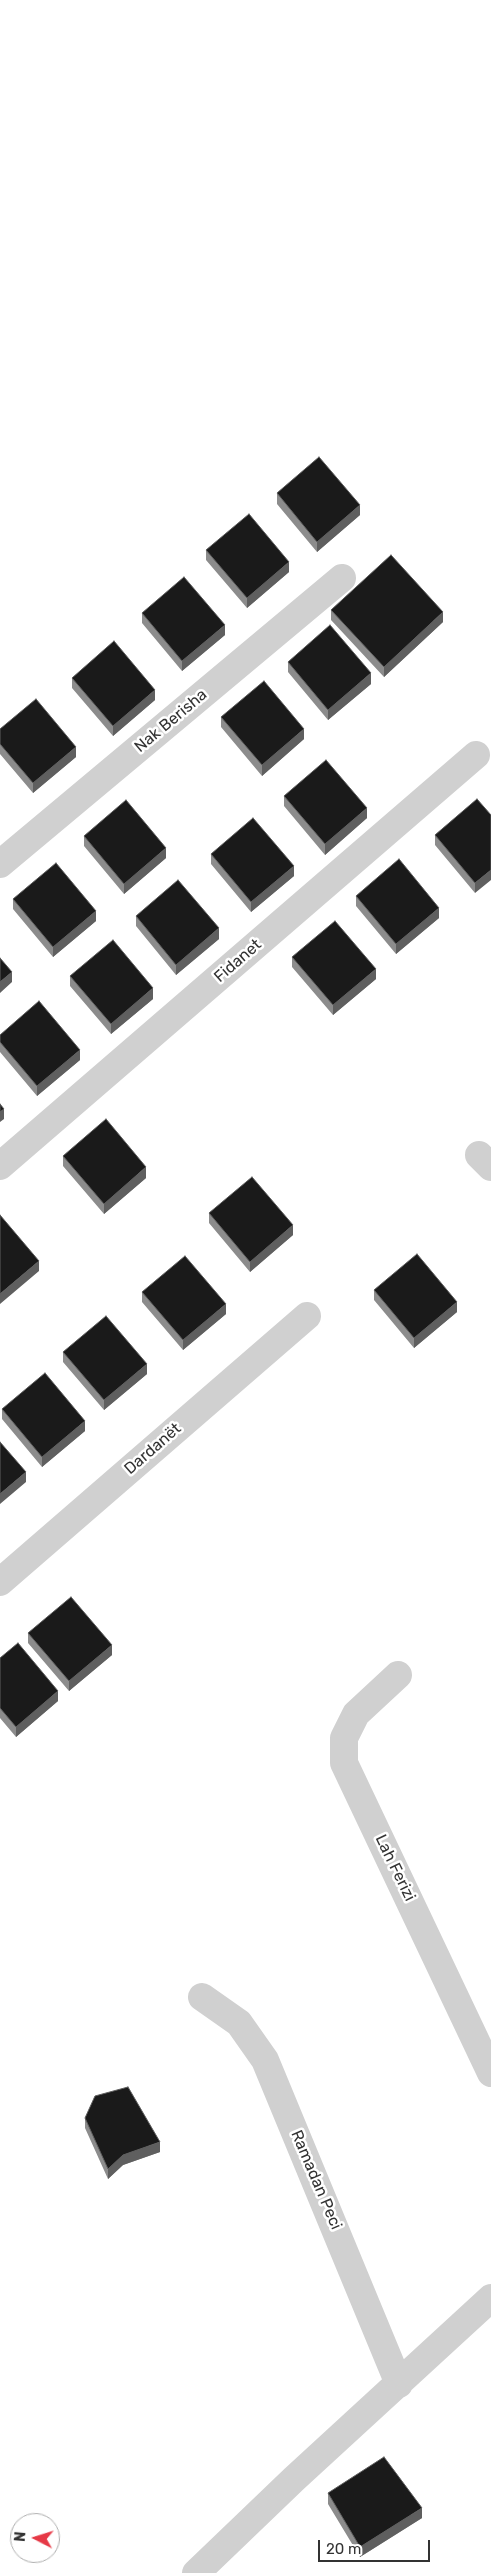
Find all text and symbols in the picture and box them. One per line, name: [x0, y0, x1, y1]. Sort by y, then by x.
street label: Nak Berisha: [131, 685, 211, 757]
street label: Fidanet: [210, 935, 266, 987]
street label: Dardanët: [121, 1419, 185, 1479]
street label: Lah Ferizi: [371, 1832, 419, 1904]
street label: Ramadan Peci: [286, 2127, 346, 2233]
north arrow: [10, 2513, 60, 2563]
scale bar: [321, 2530, 434, 2562]
text: N: [12, 2531, 29, 2543]
text: 20 m: [326, 2540, 361, 2558]

